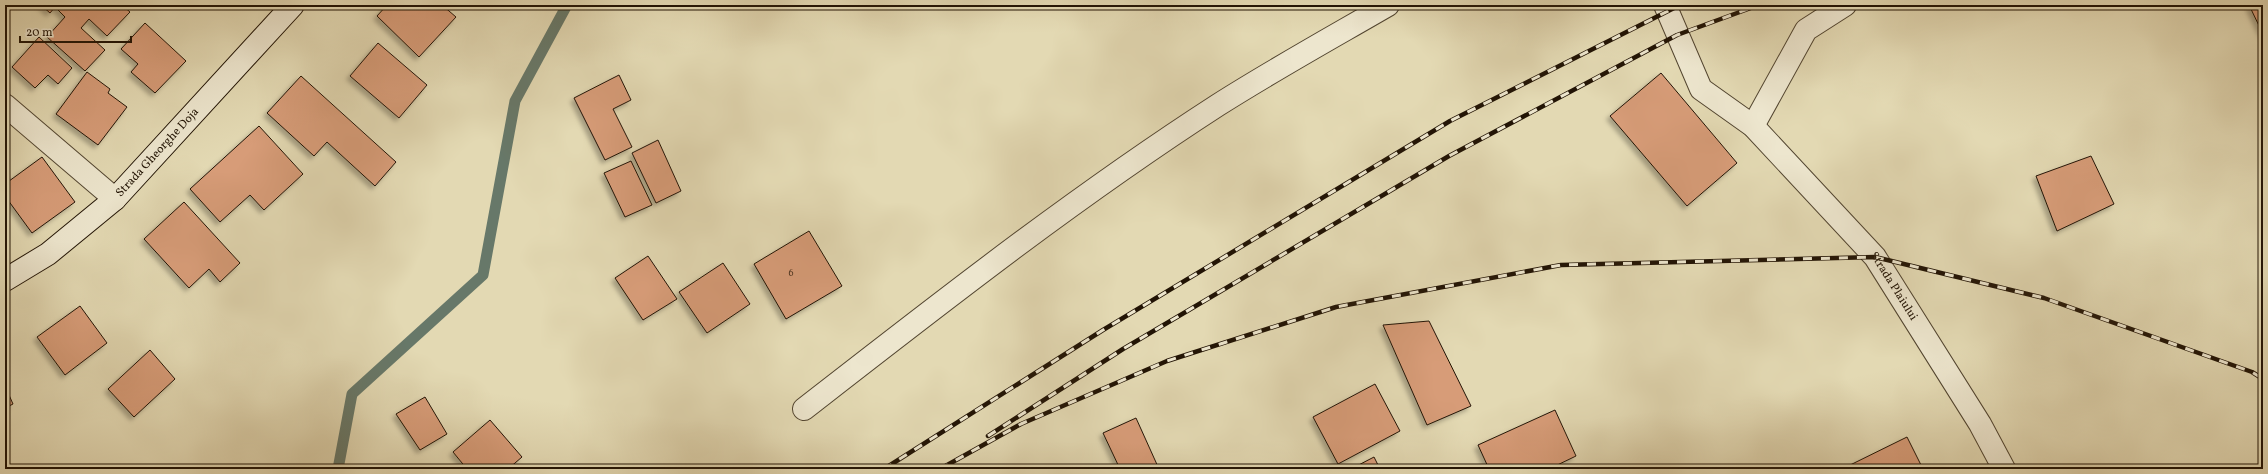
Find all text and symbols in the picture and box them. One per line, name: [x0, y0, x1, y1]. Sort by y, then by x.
scale bar: [20, 18, 131, 44]
text: 20 m: [26, 25, 53, 41]
street label: Strada Gheorghe Doja: [113, 104, 203, 201]
street label: Strada Plaiului: [1866, 248, 1921, 324]
house number: 6: [788, 266, 794, 280]

